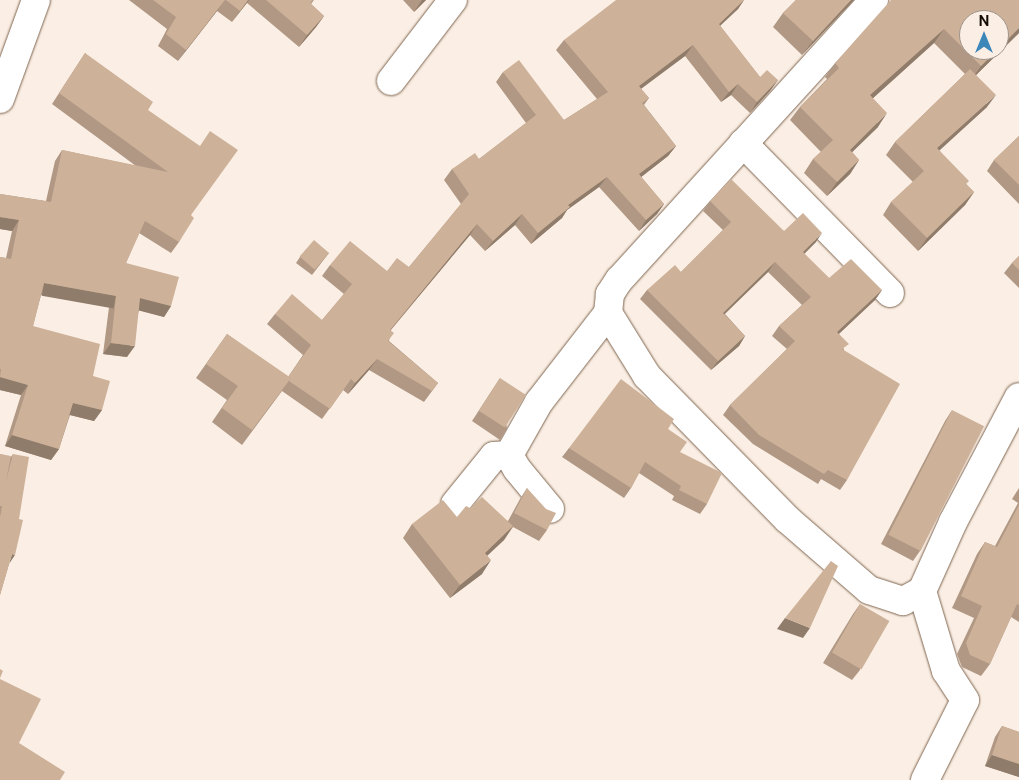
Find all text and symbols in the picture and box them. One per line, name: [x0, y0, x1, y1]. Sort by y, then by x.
north arrow: [959, 10, 1009, 60]
text: N: [979, 13, 989, 29]

